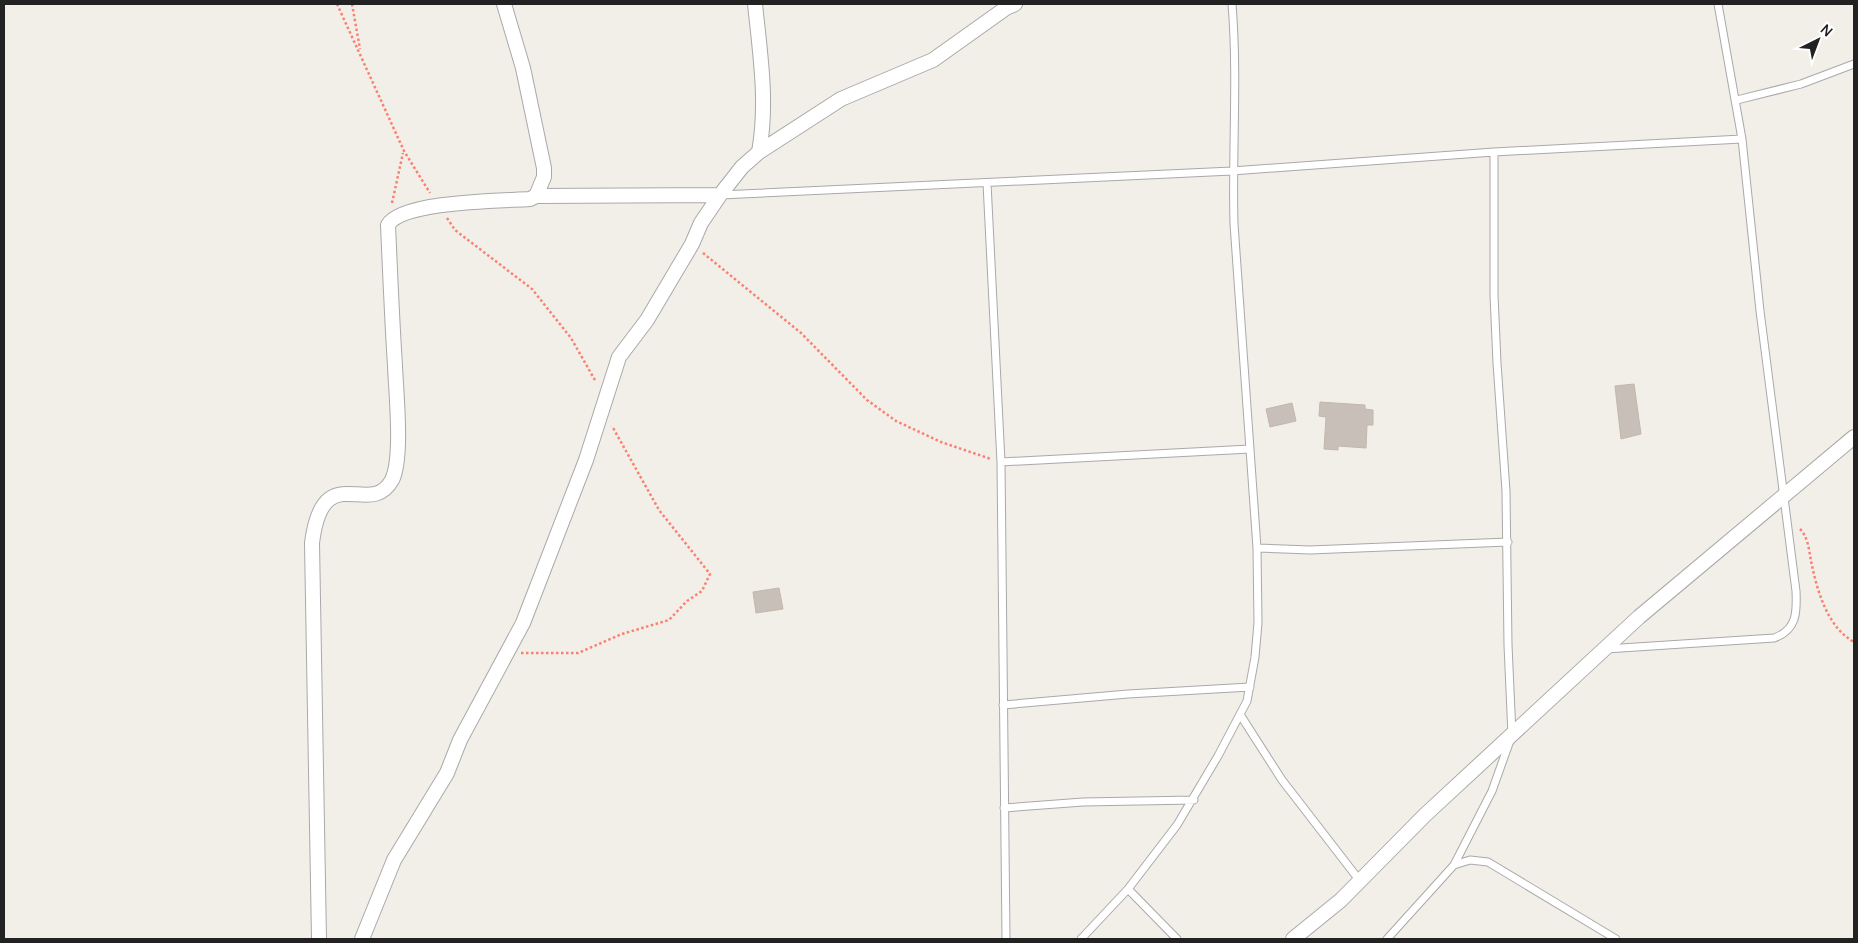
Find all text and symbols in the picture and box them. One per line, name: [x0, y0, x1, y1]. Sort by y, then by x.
north arrow: [1793, 15, 1843, 65]
text: N: [1817, 20, 1837, 40]

